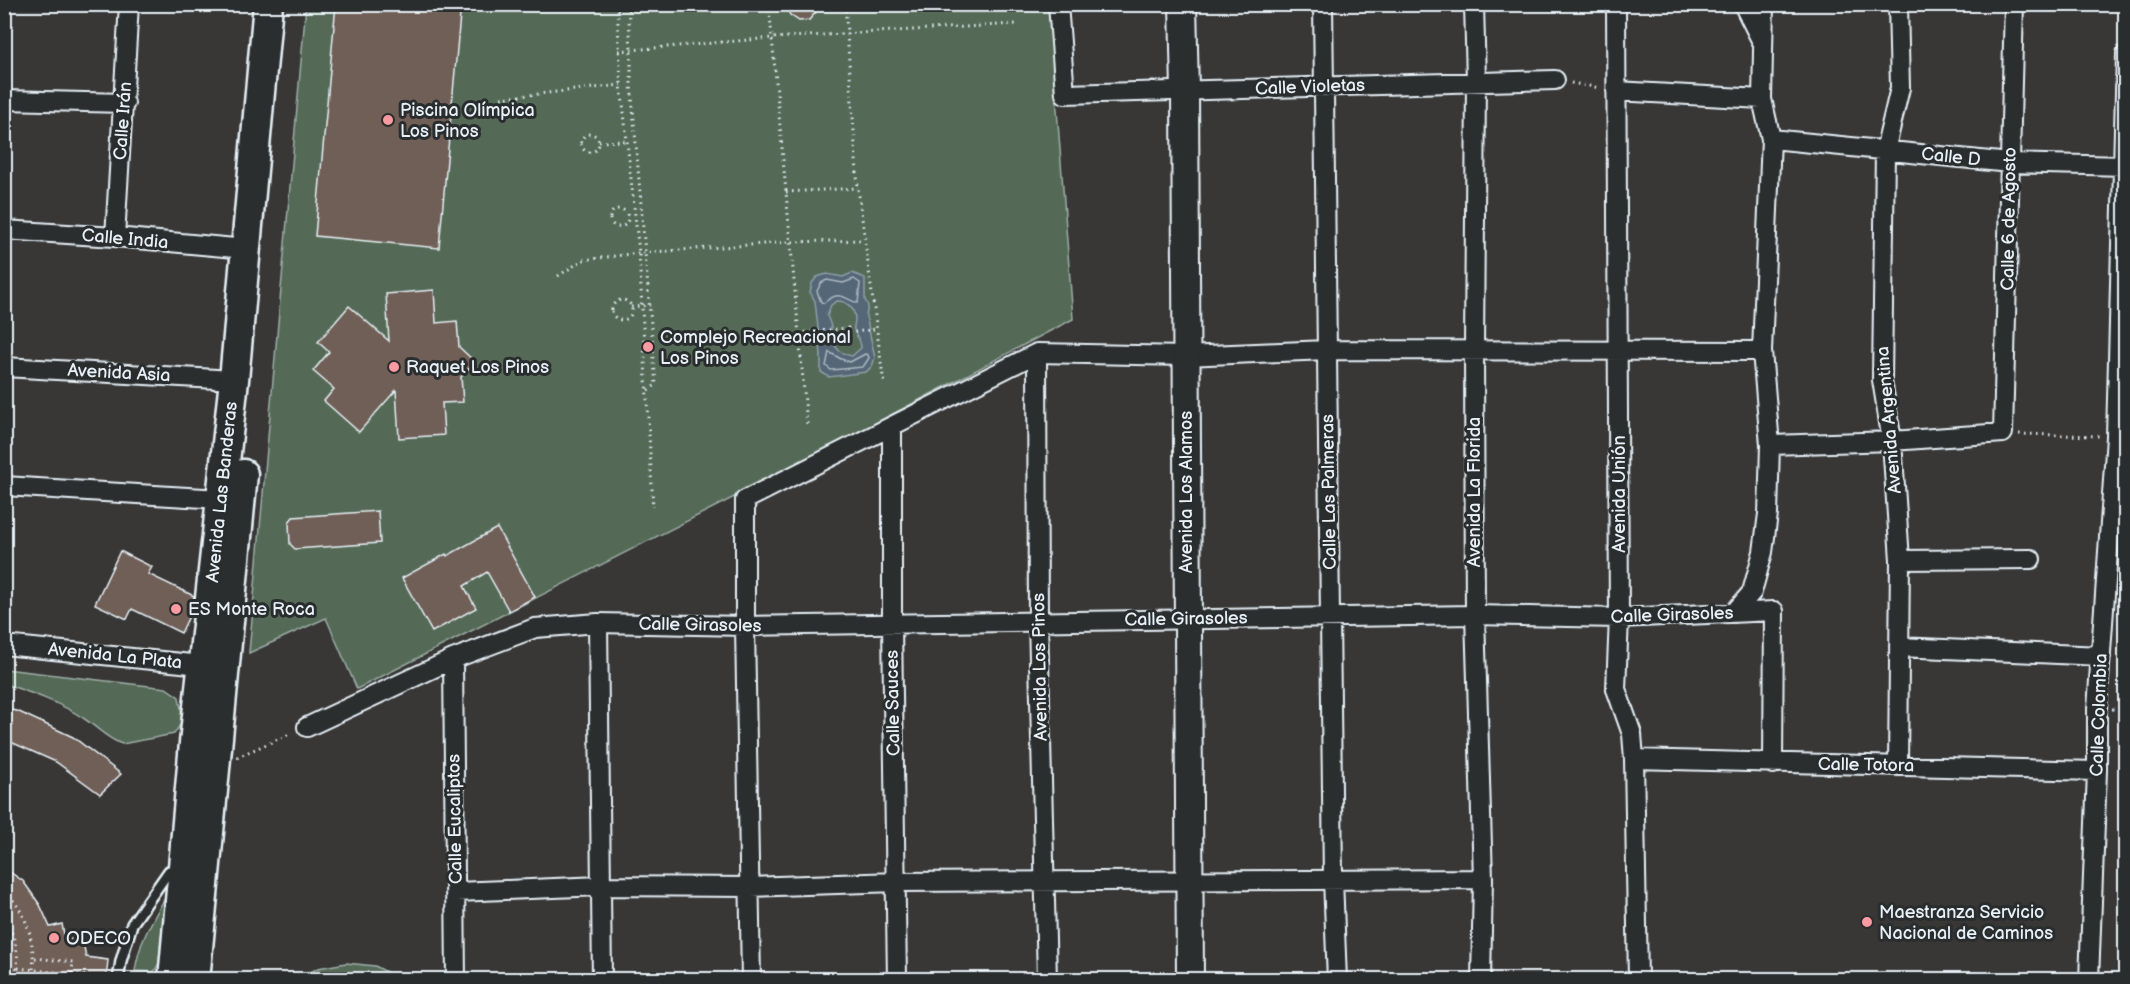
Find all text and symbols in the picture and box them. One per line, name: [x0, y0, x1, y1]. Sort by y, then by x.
street label: Calle Violetas: [1255, 75, 1365, 99]
street label: Calle Irán: [110, 81, 136, 161]
place label: Piscina Olímpica Los Pinos: [400, 100, 535, 142]
marker: Piscina Olímpica Los Pinos: [381, 113, 395, 127]
street label: Calle D: [1920, 143, 1982, 171]
street label: Calle 6 de Agosto: [1997, 147, 2021, 291]
street label: Calle India: [81, 225, 169, 253]
place label: Complejo Recreacional Los Pinos: [660, 327, 851, 369]
marker: Complejo Recreacional Los Pinos: [641, 340, 655, 354]
street label: Avenida Argentina: [1872, 345, 1906, 495]
place label: Raquet Los Pinos: [406, 357, 549, 378]
street label: Avenida Asia: [67, 360, 171, 386]
marker: Raquet Los Pinos: [387, 360, 401, 374]
street label: Avenida Las Banderas: [202, 400, 242, 584]
street label: Avenida Los Alamos: [1176, 411, 1197, 573]
street label: Calle Las Palmeras: [1317, 414, 1341, 570]
street label: Avenida La Florida: [1464, 417, 1485, 567]
street label: Avenida Unión: [1609, 435, 1630, 553]
street label: Avenida Los Pinos: [1028, 593, 1052, 741]
place label: ES Monte Roca: [188, 599, 315, 620]
marker: ES Monte Roca: [169, 602, 183, 616]
street label: Calle Girasoles: [1610, 602, 1734, 628]
street label: Calle Girasoles: [1124, 607, 1248, 631]
street label: Calle Girasoles: [638, 613, 762, 637]
street label: Avenida La Plata: [47, 639, 183, 673]
street label: Calle Sauces: [882, 650, 904, 756]
street label: Calle Colombia: [2086, 653, 2112, 777]
street label: Calle Eucaliptos: [443, 754, 467, 884]
street label: Calle Totora: [1818, 754, 1914, 776]
place label: Maestranza Servicio Nacional de Caminos: [1879, 902, 2053, 944]
marker: Maestranza Servicio Nacional de Caminos: [1860, 915, 1874, 929]
place label: ODECO: [66, 928, 131, 949]
marker: ODECO: [47, 931, 61, 945]

